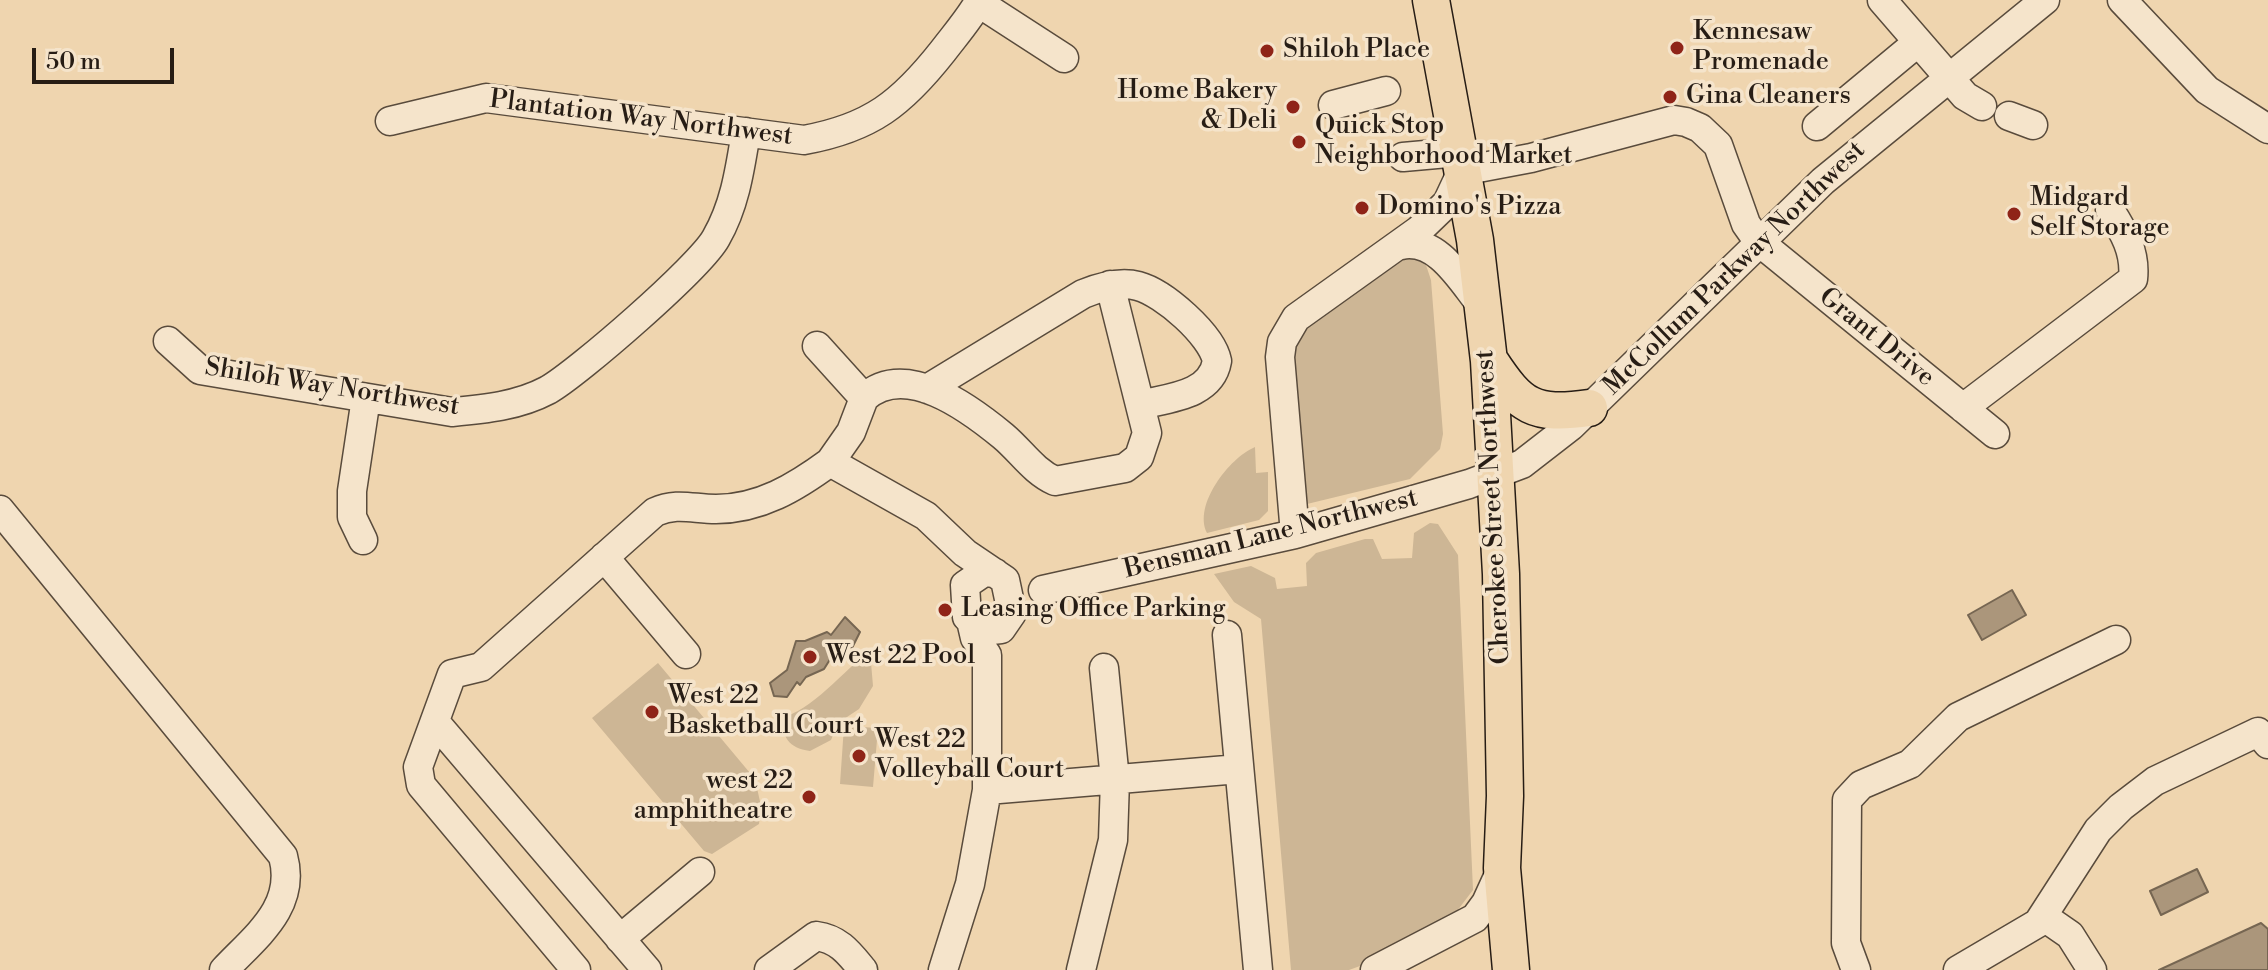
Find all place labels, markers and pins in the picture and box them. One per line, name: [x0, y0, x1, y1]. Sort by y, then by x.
place label: Kennesaw Promenade: [1693, 17, 1829, 78]
place label: Shiloh Place: [1283, 35, 1430, 67]
marker: Kennesaw Promenade: [1668, 39, 1686, 57]
marker: Shiloh Place: [1258, 42, 1276, 60]
place label: Home Bakery & Deli: [1118, 76, 1277, 138]
place label: Gina Cleaners: [1686, 81, 1851, 113]
marker: Gina Cleaners: [1661, 88, 1679, 106]
marker: Home Bakery & Deli: [1284, 98, 1302, 116]
place label: Quick Stop Neighborhood Market: [1315, 111, 1573, 172]
marker: Quick Stop Neighborhood Market: [1290, 133, 1308, 151]
place label: Midgard Self Storage: [2030, 183, 2170, 244]
place label: Domino's Pizza: [1378, 192, 1561, 224]
marker: Domino's Pizza: [1353, 199, 1371, 217]
marker: Midgard Self Storage: [2005, 205, 2023, 223]
place label: Leasing Office Parking: [961, 594, 1226, 626]
marker: Leasing Office Parking: [936, 601, 954, 619]
place label: West 22 Pool: [826, 641, 975, 673]
marker: West 22 Pool: [801, 648, 819, 666]
place label: West 22 Basketball Court: [668, 681, 864, 742]
marker: West 22 Basketball Court: [643, 703, 661, 721]
place label: West 22 Volleyball Court: [875, 725, 1064, 786]
marker: West 22 Volleyball Court: [850, 747, 868, 765]
place label: west 22 amphitheatre: [634, 766, 793, 828]
marker: west 22 amphitheatre: [800, 788, 818, 806]

